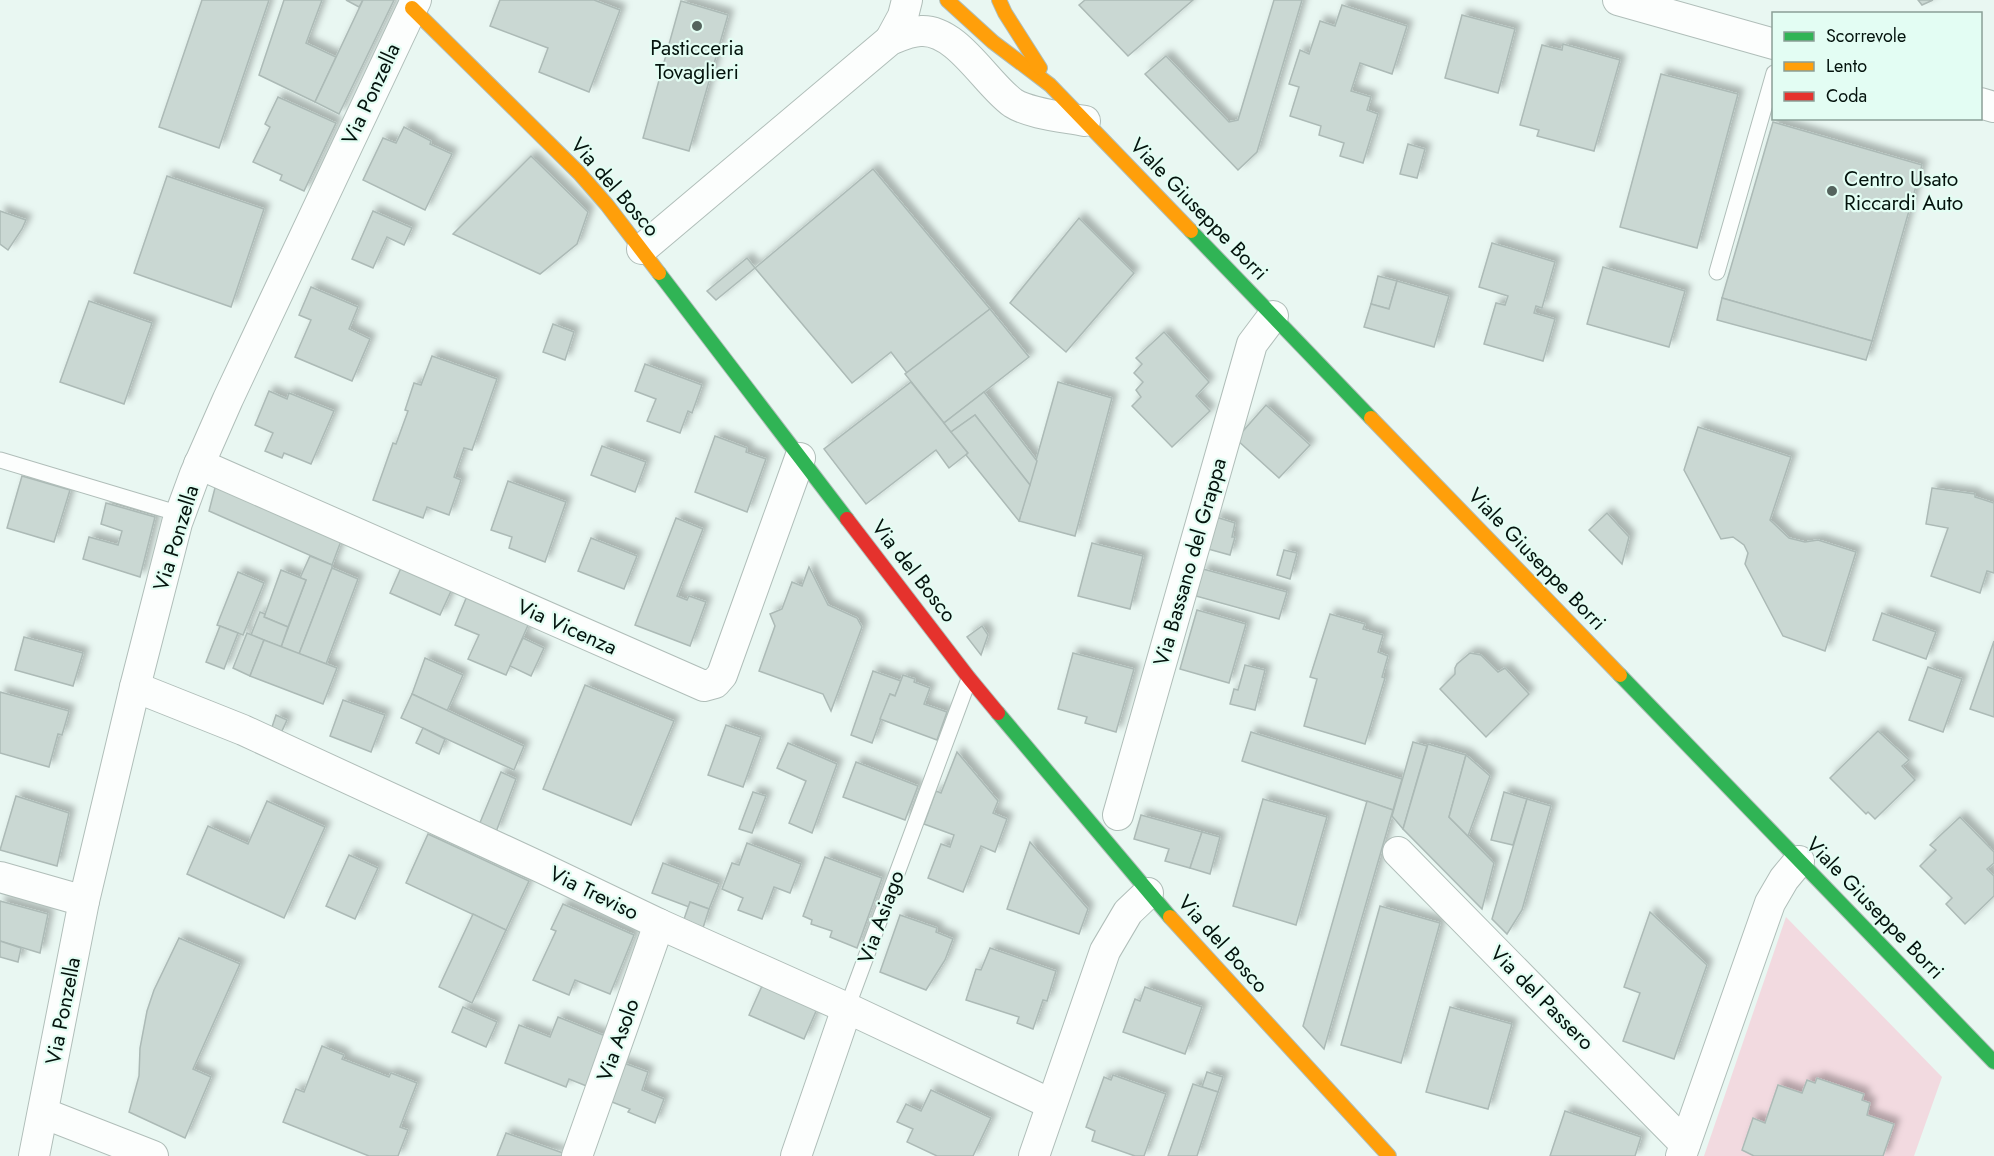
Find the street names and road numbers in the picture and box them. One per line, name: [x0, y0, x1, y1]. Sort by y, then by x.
street label: Via Ponzella: [334, 38, 408, 150]
street label: Via del Bosco: [563, 131, 667, 243]
street label: Viale Giuseppe Borri: [1123, 131, 1275, 287]
street label: Via Bassano del Grappa: [1146, 455, 1234, 669]
street label: Via Ponzella: [146, 481, 206, 595]
street label: Viale Giuseppe Borri: [1461, 481, 1613, 637]
street label: Via del Bosco: [864, 513, 964, 629]
street label: Via Vicenza: [512, 592, 622, 662]
street label: Viale Giuseppe Borri: [1799, 830, 1951, 986]
street label: Via Treviso: [544, 859, 644, 927]
street label: Via Asiago: [850, 866, 912, 968]
street label: Via del Bosco: [1171, 888, 1275, 1000]
street label: Via del Passero: [1483, 939, 1601, 1057]
street label: Via Ponzella: [38, 955, 88, 1067]
street label: Via Asolo: [589, 995, 647, 1085]

